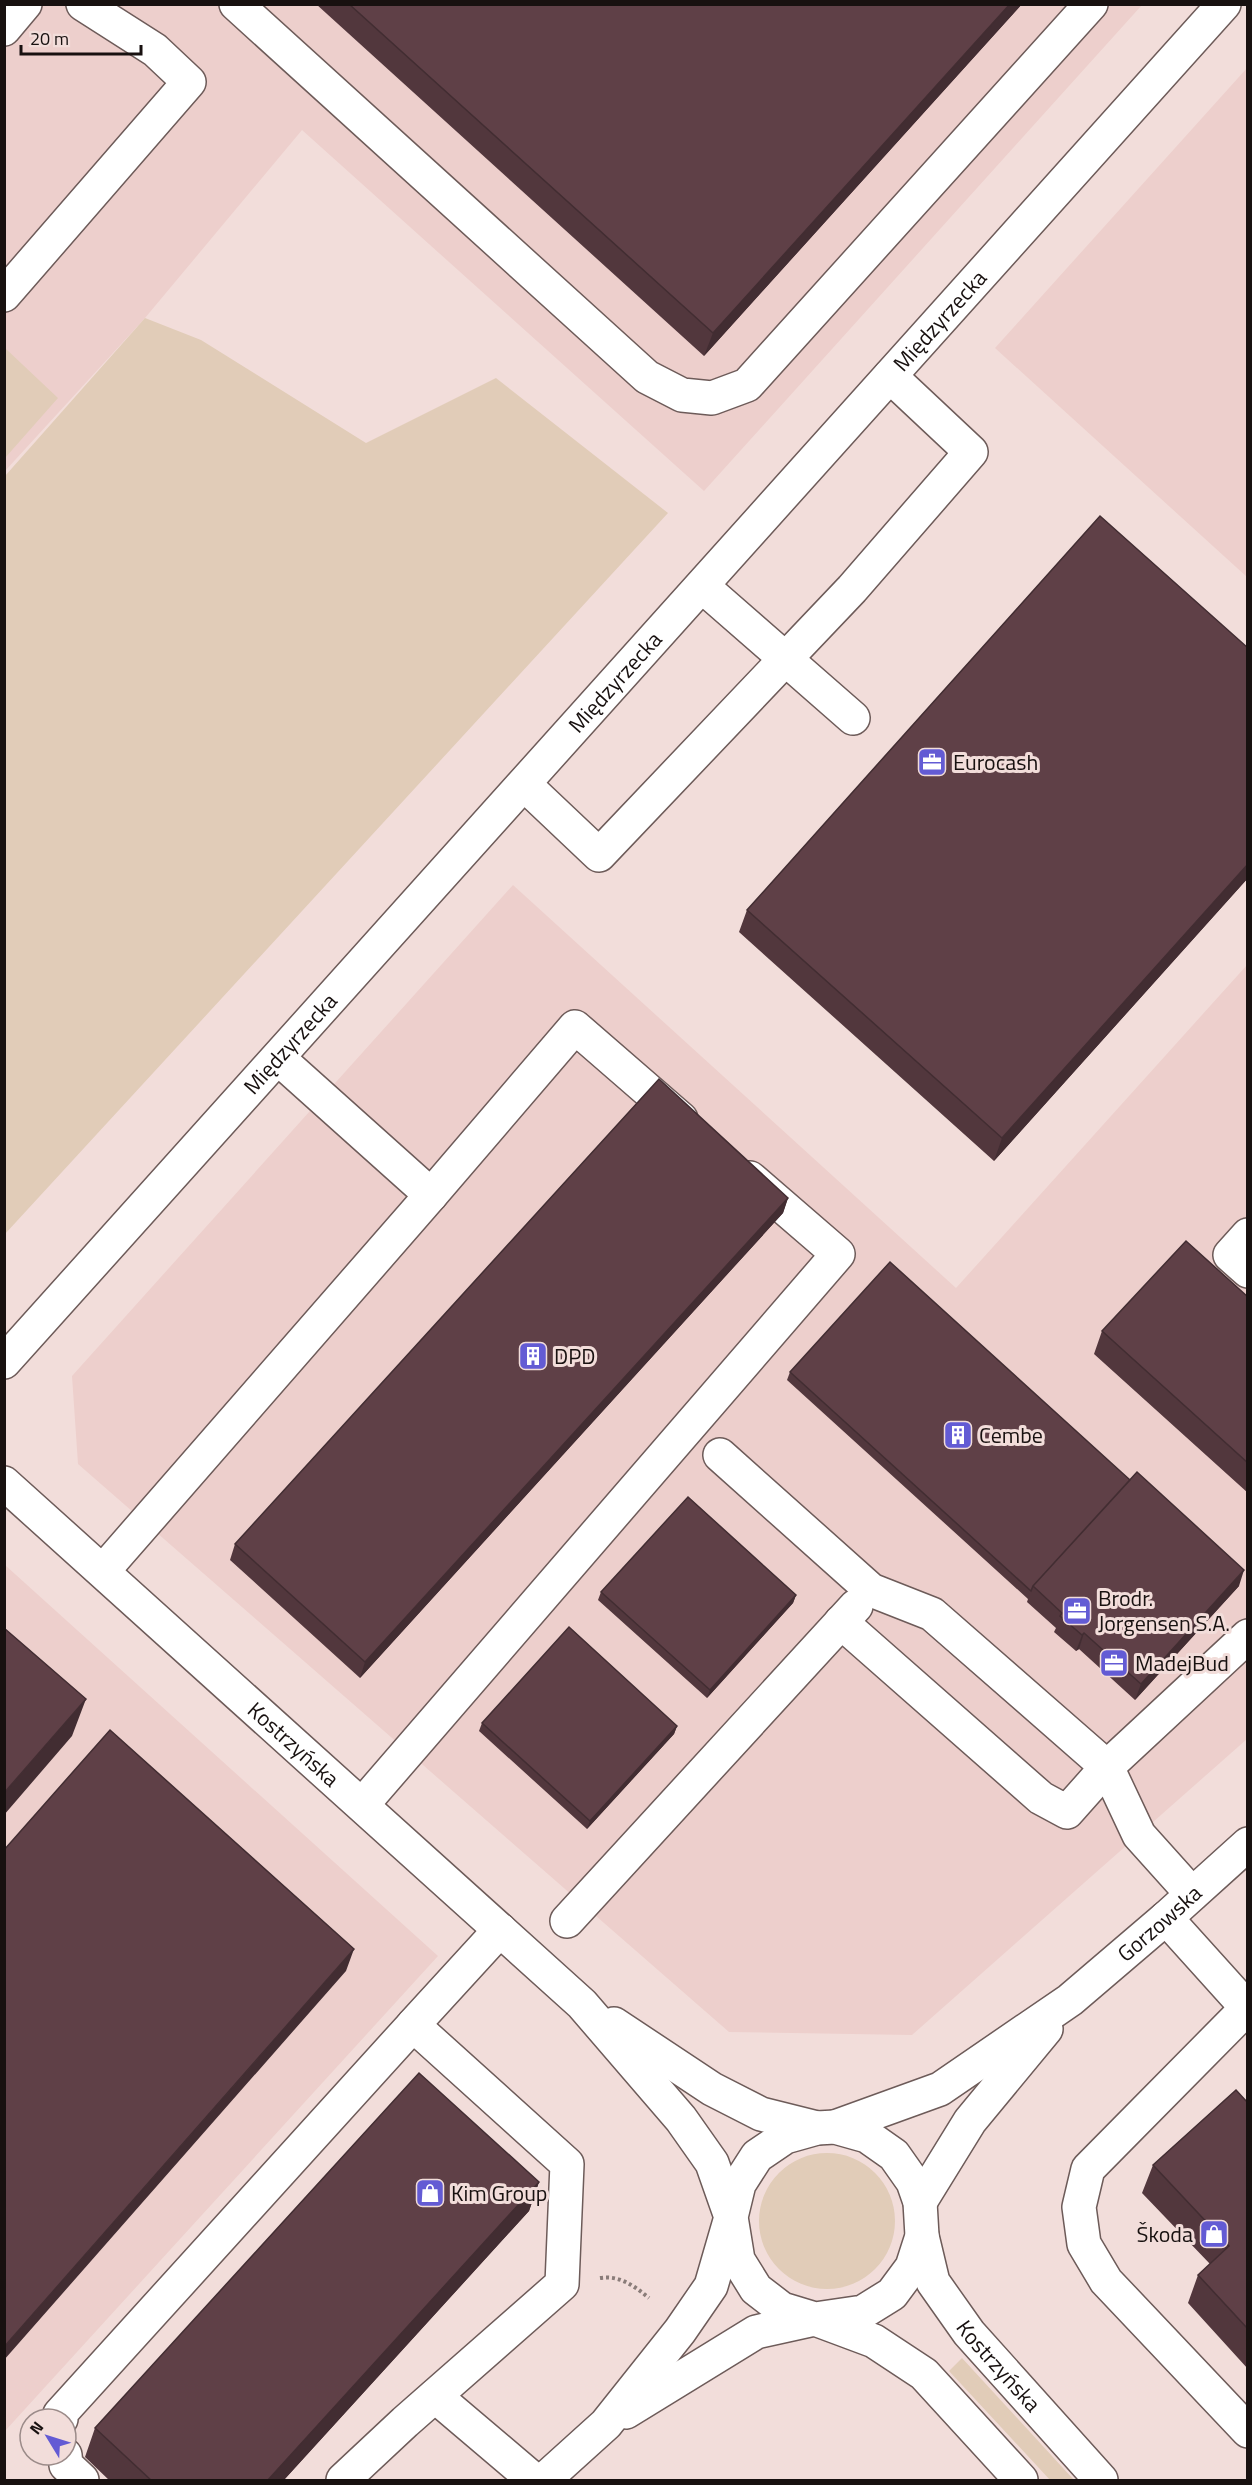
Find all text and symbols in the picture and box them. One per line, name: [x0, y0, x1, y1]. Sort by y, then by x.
scale bar: [21, 18, 141, 56]
text: 20 m: [30, 25, 69, 52]
street label: Międzyrzecka: [885, 262, 995, 379]
street label: Międzyrzecka: [560, 624, 670, 741]
place label: Eurocash: [953, 745, 1038, 779]
office icon: Eurocash: [916, 746, 948, 778]
street label: Międzyrzecka: [235, 985, 345, 1102]
place label: DPD: [554, 1339, 595, 1373]
building icon: DPD: [517, 1340, 549, 1372]
place label: Cembe: [979, 1418, 1043, 1452]
building icon: Cembe: [942, 1419, 974, 1451]
place label: Brodr. Jorgensen S.A.: [1098, 1581, 1230, 1640]
office icon: Brodr. Jorgensen S.A.: [1061, 1595, 1093, 1627]
place label: MadejBud: [1135, 1646, 1229, 1680]
office icon: MadejBud: [1098, 1647, 1130, 1679]
street label: Kostrzyńska: [240, 1693, 347, 1795]
street label: Gorzowska: [1109, 1877, 1209, 1970]
place label: Kim Group: [451, 2176, 547, 2210]
shop icon: Kim Group: [414, 2177, 446, 2209]
place label: Škoda: [1137, 2217, 1193, 2251]
shop icon: Škoda: [1198, 2218, 1230, 2250]
street label: Kostrzyńska: [948, 2313, 1049, 2420]
north arrow: [18, 2407, 78, 2467]
text: N: [23, 2416, 49, 2440]

